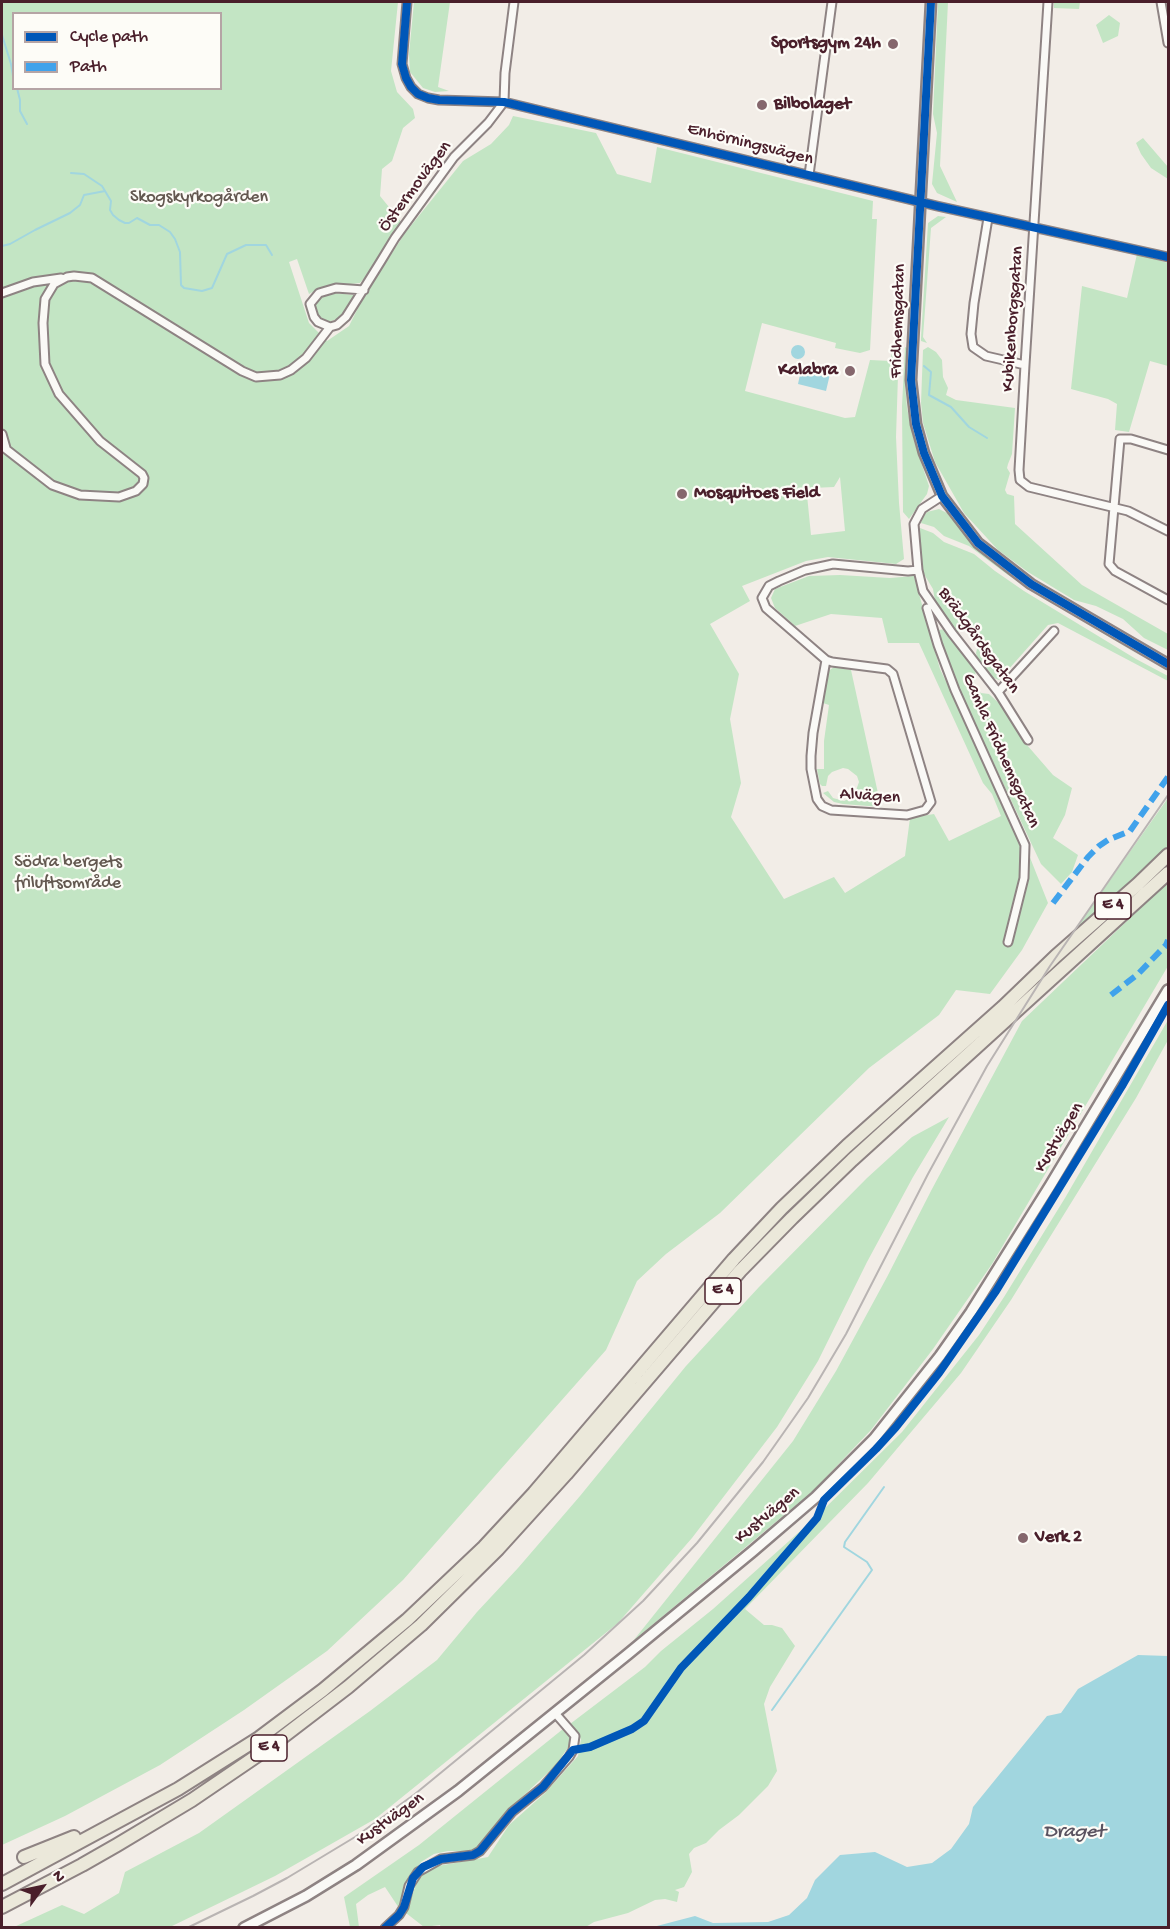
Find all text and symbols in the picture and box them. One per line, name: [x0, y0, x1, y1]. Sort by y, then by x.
legend: [12, 12, 222, 90]
text: Cycle path: [70, 27, 148, 48]
place label: Sportsgym 24h: [771, 33, 881, 55]
marker: Sportsgym 24h: [886, 37, 900, 51]
text: Path: [70, 57, 107, 78]
place label: Bilbolaget: [774, 94, 851, 116]
marker: Bilbolaget: [755, 98, 769, 112]
street label: Enhörningsvägen: [685, 119, 815, 171]
street label: Östermovägen: [375, 137, 457, 237]
park label: Skogskyrkogården: [130, 187, 268, 209]
street label: Kubikenborgsgatan: [998, 246, 1030, 392]
street label: Fridhemsgatan: [886, 263, 912, 379]
place label: Kalabra: [778, 360, 838, 382]
marker: Kalabra: [843, 364, 857, 378]
place label: Mosquitoes Field: [694, 483, 819, 505]
marker: Mosquitoes Field: [675, 487, 689, 501]
street label: Brädgårdsgatan: [932, 584, 1024, 698]
street label: Gamla Fridhemsgatan: [956, 670, 1044, 832]
street label: Alvägen: [839, 784, 901, 810]
park label: Södra bergets friluftsområde: [14, 852, 122, 894]
road number: E 4: [1095, 893, 1131, 919]
street label: Kustvägen: [1031, 1099, 1089, 1177]
road number: E 4: [705, 1278, 741, 1304]
street label: Kustvägen: [731, 1483, 805, 1549]
place label: Verk 2: [1035, 1527, 1082, 1549]
marker: Verk 2: [1016, 1531, 1030, 1545]
road number: E 4: [251, 1735, 287, 1761]
street label: Kustvägen: [353, 1788, 429, 1852]
water label: Draget: [1043, 1821, 1105, 1845]
north arrow: [12, 1857, 72, 1917]
text: N: [47, 1867, 68, 1886]

